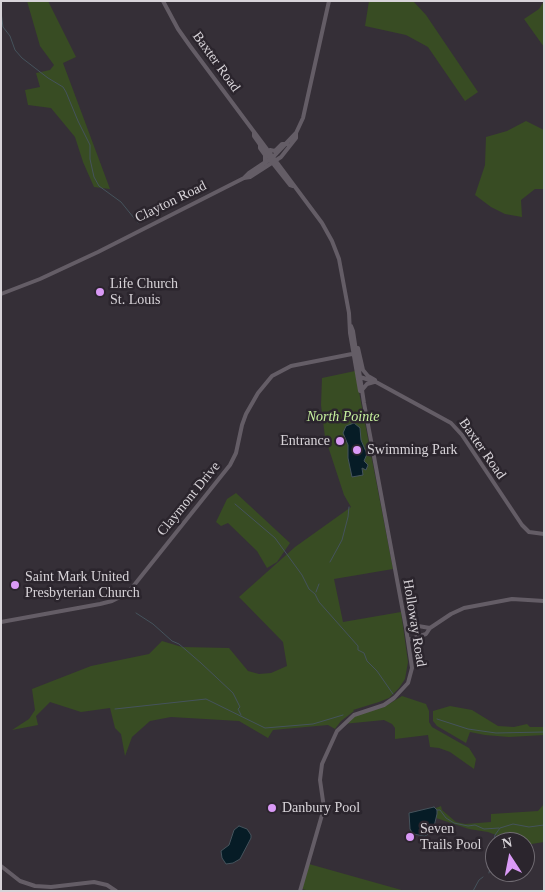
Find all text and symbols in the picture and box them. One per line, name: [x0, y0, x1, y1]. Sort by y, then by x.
street label: Baxter Road: [189, 29, 243, 95]
street label: Clayton Road: [133, 177, 209, 227]
place label: Life Church St. Louis: [110, 276, 178, 308]
marker: Life Church St. Louis: [94, 286, 106, 298]
park label: North Pointe: [307, 409, 379, 425]
street label: Baxter Road: [455, 415, 509, 483]
place label: Entrance: [280, 433, 330, 449]
marker: Entrance: [334, 435, 346, 447]
place label: Swimming Park: [367, 442, 458, 458]
marker: Swimming Park: [351, 444, 363, 456]
street label: Claymont Drive: [154, 459, 224, 539]
place label: Saint Mark United Presbyterian Church: [25, 569, 140, 602]
street label: Holloway Road: [399, 578, 429, 668]
marker: Saint Mark United Presbyterian Church: [9, 579, 21, 591]
place label: Danbury Pool: [282, 800, 360, 816]
marker: Danbury Pool: [266, 802, 278, 814]
place label: Seven Trails Pool: [420, 821, 481, 854]
marker: Seven Trails Pool: [404, 831, 416, 843]
north arrow: [485, 832, 535, 882]
text: N: [501, 834, 514, 851]

